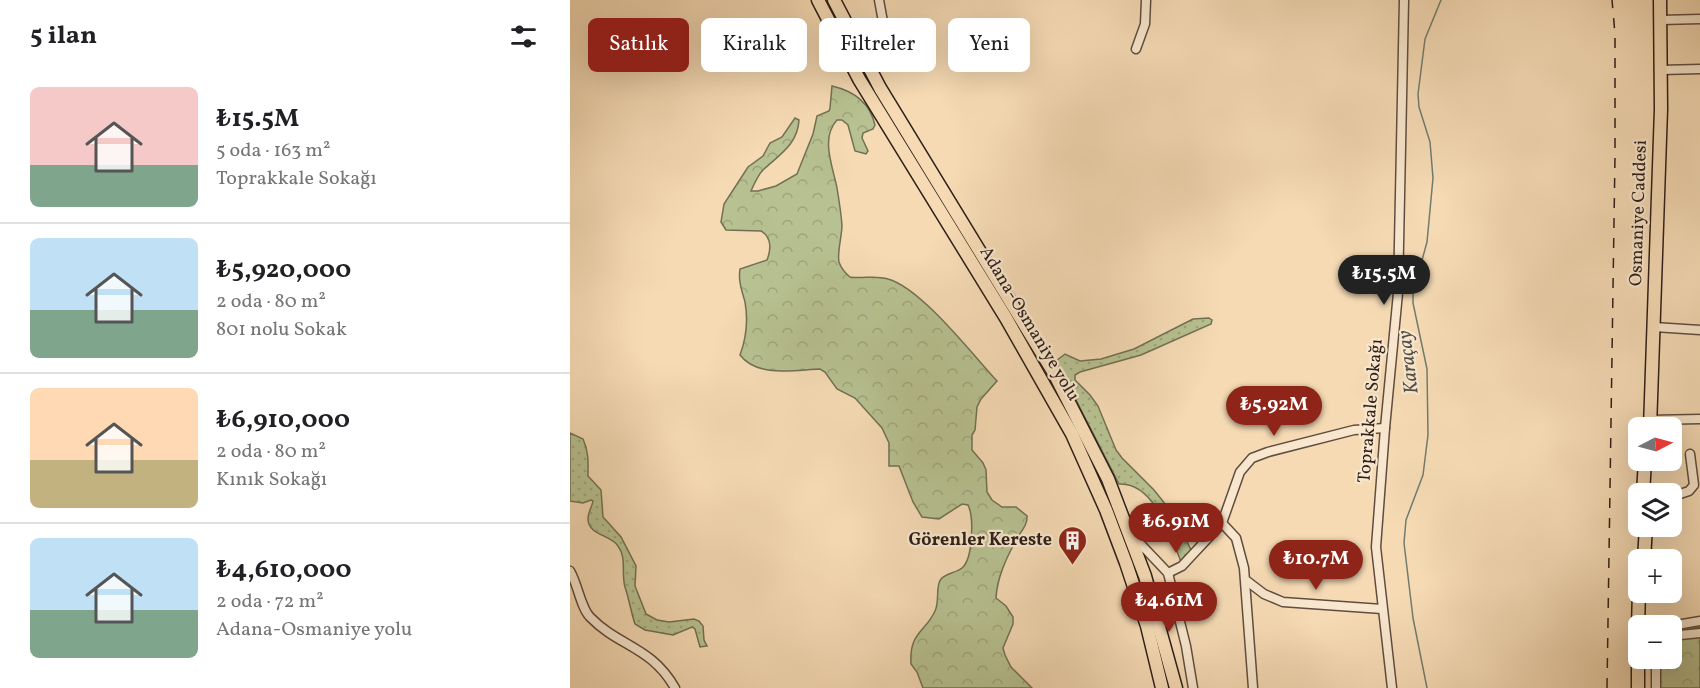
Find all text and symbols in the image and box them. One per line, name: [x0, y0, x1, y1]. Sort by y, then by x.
text: 5 ilan: [30, 18, 97, 54]
chip: Satılık: [588, 18, 689, 72]
chip: Kiralık: [701, 18, 807, 72]
chip: Filtreler: [819, 18, 936, 72]
chip: Yeni: [948, 18, 1030, 72]
icon: filters: [507, 20, 540, 53]
text: ₺15.5M: [216, 101, 299, 137]
icon: home: [78, 111, 150, 183]
text: 5 oda · 163 m²: [216, 137, 330, 165]
street label: Osmaniye Caddesi: [1624, 139, 1654, 287]
text: Toprakkale Sokağı: [216, 165, 377, 193]
street label: Adana-Osmaniye yolu: [973, 242, 1085, 406]
text: ₺5,920,000: [216, 252, 351, 288]
pin: ₺15.5M: [1335, 255, 1433, 306]
text: ₺15.5M: [1352, 260, 1416, 288]
icon: home: [78, 262, 150, 334]
text: 2 oda · 80 m²: [216, 288, 326, 316]
text: 801 nolu Sokak: [216, 316, 347, 344]
water label: Karaçay: [1391, 329, 1427, 395]
street label: Toprakkale Sokağı: [1352, 338, 1390, 484]
pin: ₺5.92M: [1225, 386, 1323, 437]
text: ₺5.92M: [1240, 391, 1308, 419]
text: ₺6,910,000: [216, 402, 350, 438]
icon: home: [78, 412, 150, 484]
north arrow: [1628, 417, 1682, 471]
map controls: [1628, 417, 1682, 669]
text: 2 oda · 80 m²: [216, 438, 326, 466]
text: Kınık Sokağı: [216, 466, 327, 494]
button: layers: [1628, 483, 1682, 537]
pin: ₺6.91M: [1127, 503, 1225, 554]
text: ₺6.91M: [1143, 508, 1209, 536]
building icon: Görenler Kereste: [1057, 524, 1089, 566]
place label: Görenler Kereste: [909, 528, 1052, 553]
pin: ₺10.7M: [1267, 540, 1365, 591]
text: ₺10.7M: [1283, 545, 1349, 573]
button: +: [1628, 549, 1682, 603]
text: ₺4,610,000: [216, 552, 351, 588]
icon: home: [78, 562, 150, 634]
pin: ₺4.61M: [1120, 582, 1218, 633]
text: ₺4.61M: [1135, 587, 1203, 615]
text: 2 oda · 72 m²: [216, 588, 324, 616]
button: −: [1628, 615, 1682, 669]
text: Adana-Osmaniye yolu: [216, 616, 412, 644]

